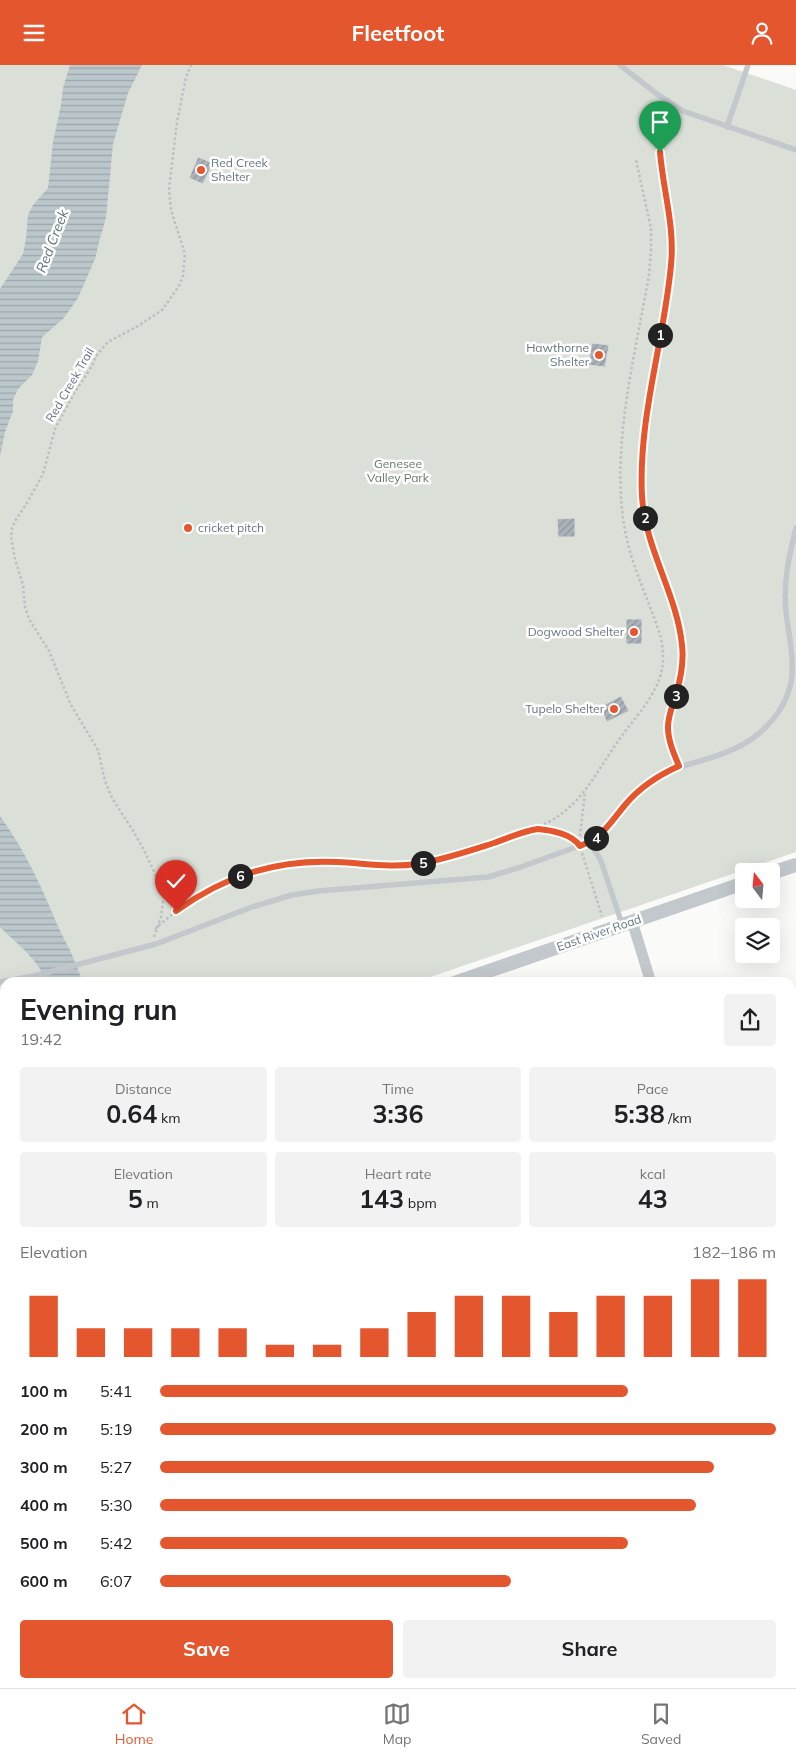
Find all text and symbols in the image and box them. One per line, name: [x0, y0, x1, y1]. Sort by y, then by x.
icon: menu: [20, 19, 48, 47]
text: Fleetfoot: [352, 19, 444, 47]
icon: person: [748, 19, 776, 47]
pin: [639, 101, 681, 152]
icon: arrive: [646, 108, 674, 136]
place label: Red Creek Shelter: [211, 155, 269, 184]
marker: Red Creek Shelter: [195, 164, 207, 176]
water label: Red Creek: [32, 206, 73, 275]
pin: 1: [648, 323, 672, 347]
text: 1: [656, 326, 665, 344]
place label: Hawthorne Shelter: [526, 340, 590, 369]
street label: Red Creek Trail: [42, 345, 97, 425]
marker: Hawthorne Shelter: [593, 349, 605, 361]
park label: Genesee Valley Park: [367, 456, 430, 485]
pin: 2: [632, 505, 658, 531]
text: 2: [641, 509, 650, 527]
place label: cricket pitch: [198, 520, 264, 535]
marker: cricket pitch: [182, 522, 194, 534]
place label: Dogwood Shelter: [528, 624, 625, 639]
marker: Dogwood Shelter: [628, 626, 640, 638]
pin: 3: [664, 683, 688, 709]
text: 3: [672, 687, 681, 705]
place label: Tupelo Shelter: [525, 701, 605, 716]
marker: Tupelo Shelter: [608, 703, 620, 715]
pin: 4: [584, 825, 608, 851]
text: 4: [592, 829, 601, 847]
pin: 5: [410, 851, 436, 875]
text: 5: [419, 854, 428, 872]
pin: [155, 860, 197, 911]
pin: 6: [228, 863, 252, 889]
north arrow: [735, 863, 780, 907]
map controls: [735, 863, 780, 963]
icon: check: [162, 867, 190, 895]
text: 6: [236, 867, 245, 885]
street label: East River Road: [555, 911, 643, 954]
button: layers: [735, 918, 780, 963]
text: Evening run: [20, 992, 177, 1027]
button: share: [724, 994, 776, 1046]
text: 19:42: [20, 1029, 62, 1049]
text: Distance: [115, 1080, 172, 1098]
text: Time: [382, 1080, 414, 1098]
text: Pace: [637, 1080, 668, 1098]
text: 0.64: [106, 1098, 157, 1129]
text: 3:36: [372, 1098, 424, 1129]
text: 5:38: [614, 1098, 665, 1129]
text: km: [157, 1109, 181, 1127]
text: /km: [665, 1109, 692, 1127]
text: Elevation: [114, 1165, 173, 1183]
text: Heart rate: [365, 1165, 431, 1183]
text: kcal: [640, 1165, 665, 1183]
text: 5: [128, 1183, 143, 1214]
text: 143: [359, 1183, 404, 1214]
text: 43: [638, 1183, 668, 1214]
text: m: [143, 1194, 159, 1212]
text: bpm: [404, 1194, 437, 1212]
text: Elevation: [20, 1242, 88, 1262]
text: 182–186 m: [692, 1242, 776, 1262]
text: 100 m: [20, 1381, 68, 1401]
text: 5:41: [100, 1381, 132, 1401]
text: 200 m: [20, 1419, 68, 1439]
text: 5:19: [100, 1419, 132, 1439]
text: 300 m: [20, 1457, 68, 1477]
text: 5:27: [100, 1457, 132, 1477]
text: 400 m: [20, 1495, 68, 1515]
text: 5:30: [100, 1495, 132, 1515]
text: 500 m: [20, 1533, 68, 1553]
text: 5:42: [100, 1533, 132, 1553]
text: 600 m: [20, 1571, 68, 1591]
text: 6:07: [100, 1571, 132, 1591]
button: Save: [20, 1620, 393, 1678]
button: Share: [403, 1620, 776, 1678]
tab: Home: [115, 1700, 153, 1748]
tab: Map: [383, 1700, 412, 1748]
tab: Saved: [641, 1700, 681, 1748]

